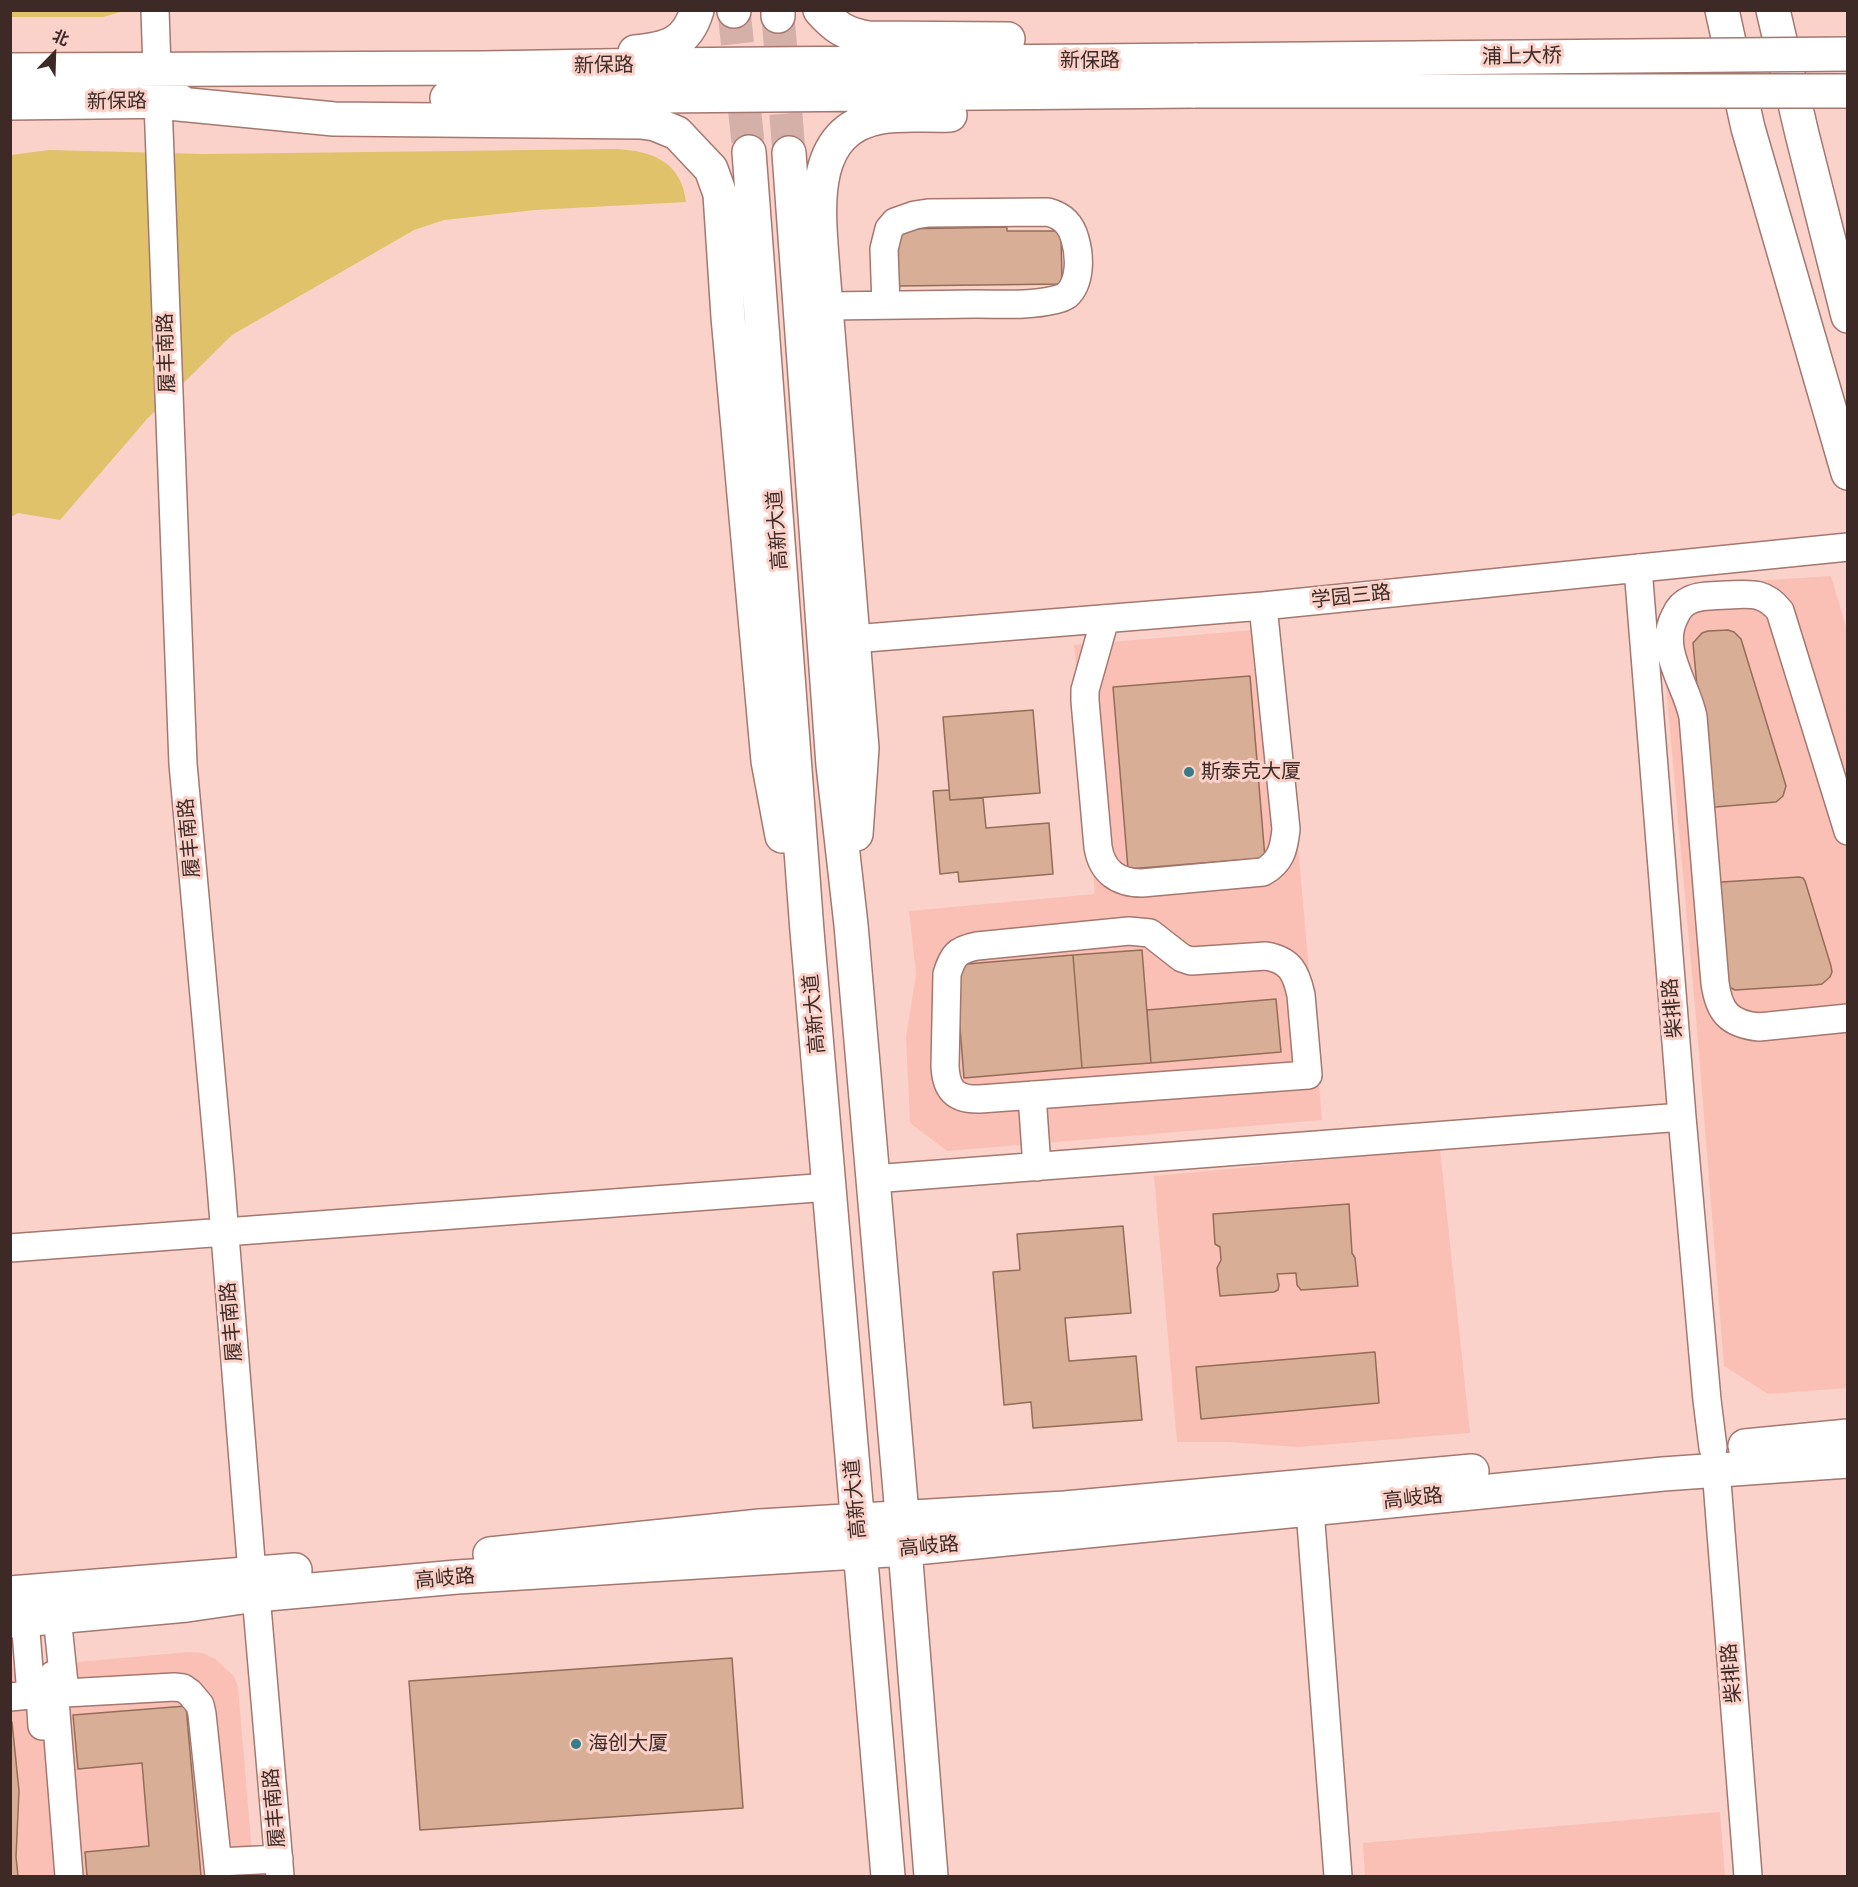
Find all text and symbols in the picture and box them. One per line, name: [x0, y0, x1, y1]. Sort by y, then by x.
north arrow: [24, 24, 84, 84]
text: 北: [49, 24, 73, 51]
street label: 浦上大桥: [1482, 44, 1562, 70]
street label: 新保路: [1060, 49, 1120, 73]
street label: 新保路: [574, 53, 634, 79]
street label: 新保路: [87, 89, 147, 115]
street label: 履丰南路: [154, 313, 180, 393]
street label: 高新大道: [763, 489, 793, 571]
street label: 学园三路: [1310, 581, 1392, 613]
place label: 斯泰克大厦: [1201, 760, 1301, 784]
marker: 斯泰克大厦: [1182, 765, 1196, 779]
street label: 履丰南路: [175, 797, 205, 879]
street label: 高新大道: [800, 973, 830, 1055]
street label: 柴排路: [1658, 977, 1688, 1039]
street label: 履丰南路: [217, 1281, 247, 1363]
street label: 高新大道: [841, 1458, 871, 1540]
street label: 高岐路: [1382, 1484, 1444, 1514]
street label: 高岐路: [898, 1532, 960, 1562]
street label: 高岐路: [414, 1564, 476, 1594]
street label: 柴排路: [1717, 1642, 1747, 1704]
place label: 海创大厦: [588, 1732, 668, 1756]
marker: 海创大厦: [569, 1737, 583, 1751]
street label: 履丰南路: [260, 1767, 290, 1849]

